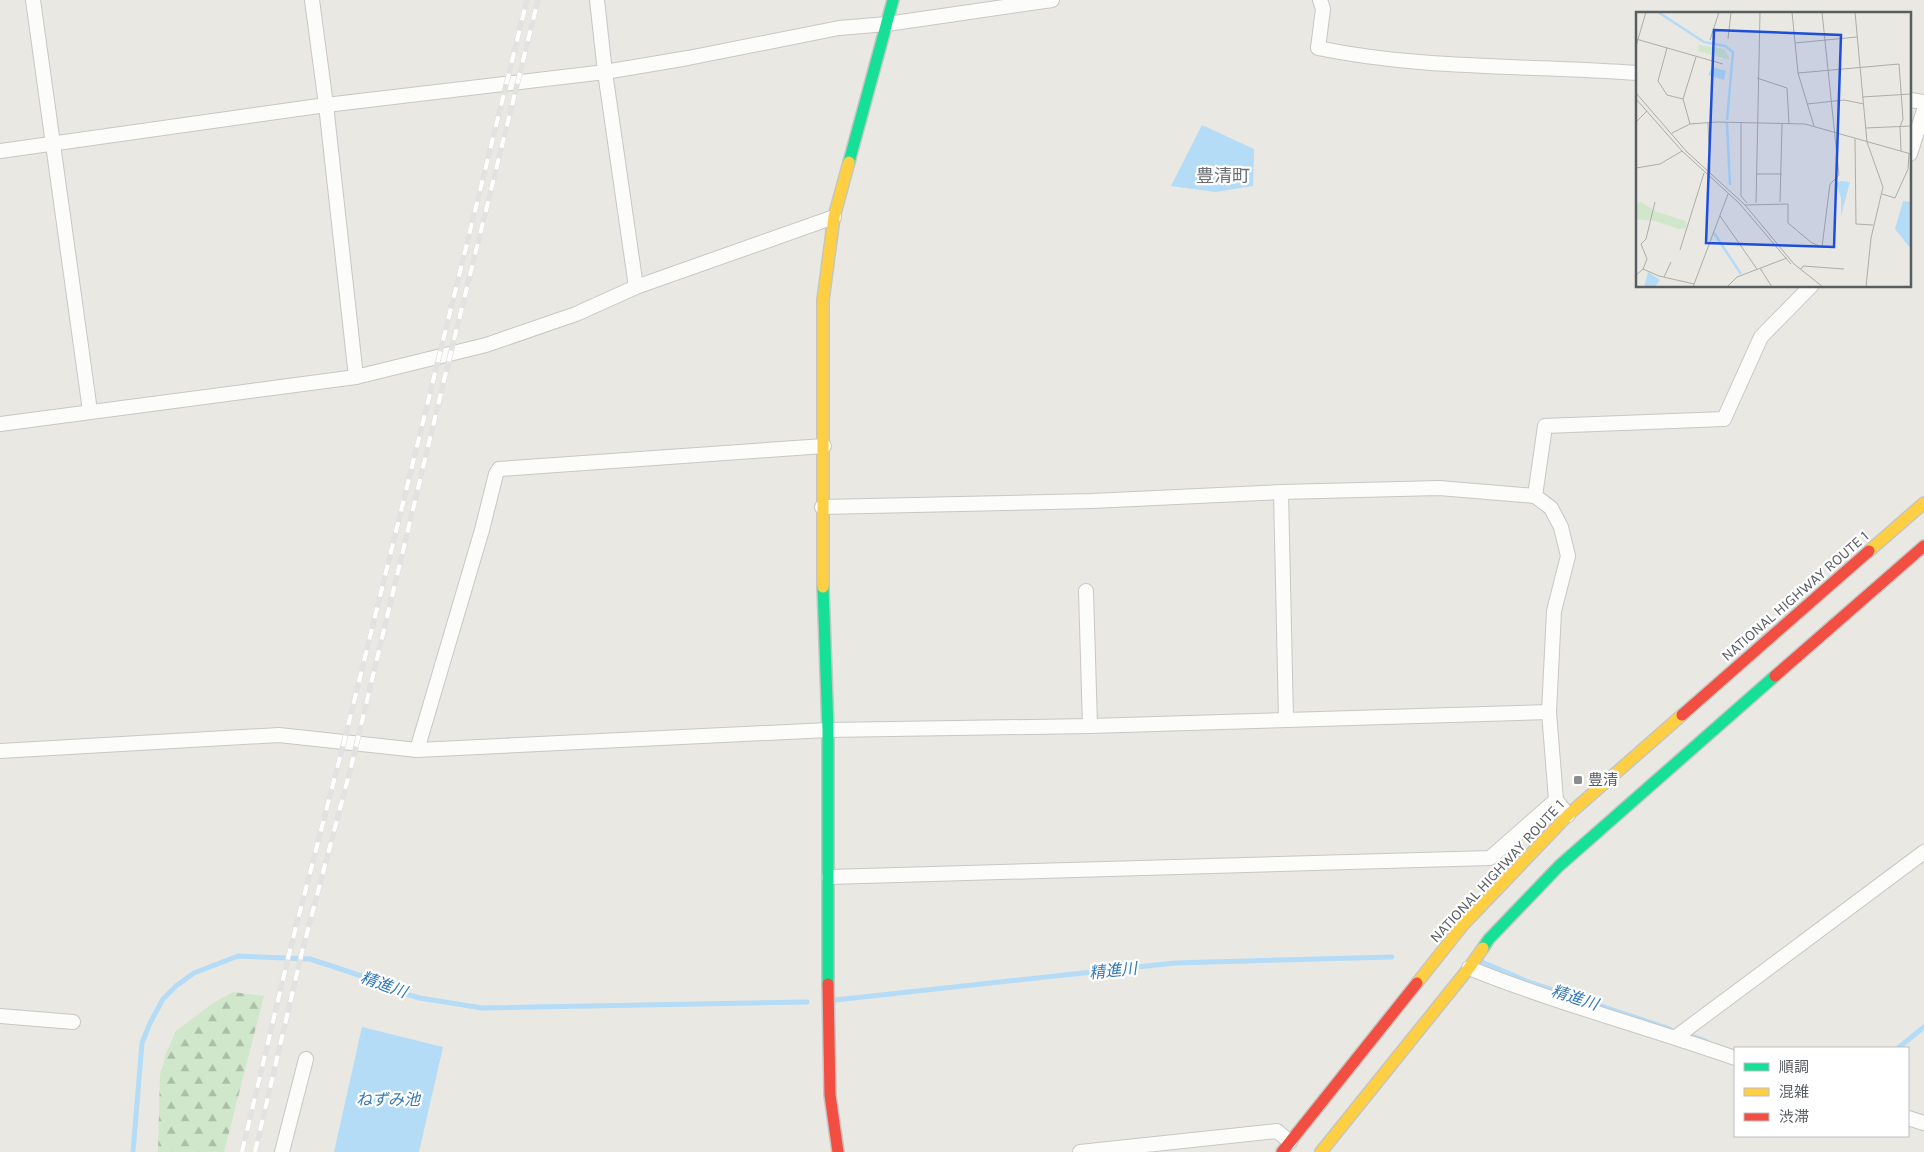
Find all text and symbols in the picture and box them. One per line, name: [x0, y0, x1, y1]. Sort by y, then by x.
inset map: [1636, 12, 1912, 288]
district label: 豊清町: [1196, 165, 1250, 187]
street label: NATIONAL HIGHWAY ROUTE 1: [1718, 527, 1872, 665]
place label: 豊清: [1588, 771, 1618, 789]
marker: 豊清: [1572, 774, 1584, 786]
street label: NATIONAL HIGHWAY ROUTE 1: [1426, 796, 1568, 946]
water label: 精進川: [1088, 958, 1140, 982]
water label: 精進川: [358, 967, 412, 1002]
water label: 精進川: [1549, 981, 1603, 1015]
legend: [1734, 1047, 1909, 1137]
text: 順調: [1779, 1058, 1809, 1076]
text: 混雑: [1779, 1083, 1809, 1101]
water label: ねずみ池: [356, 1090, 422, 1109]
text: 渋滞: [1779, 1108, 1809, 1126]

